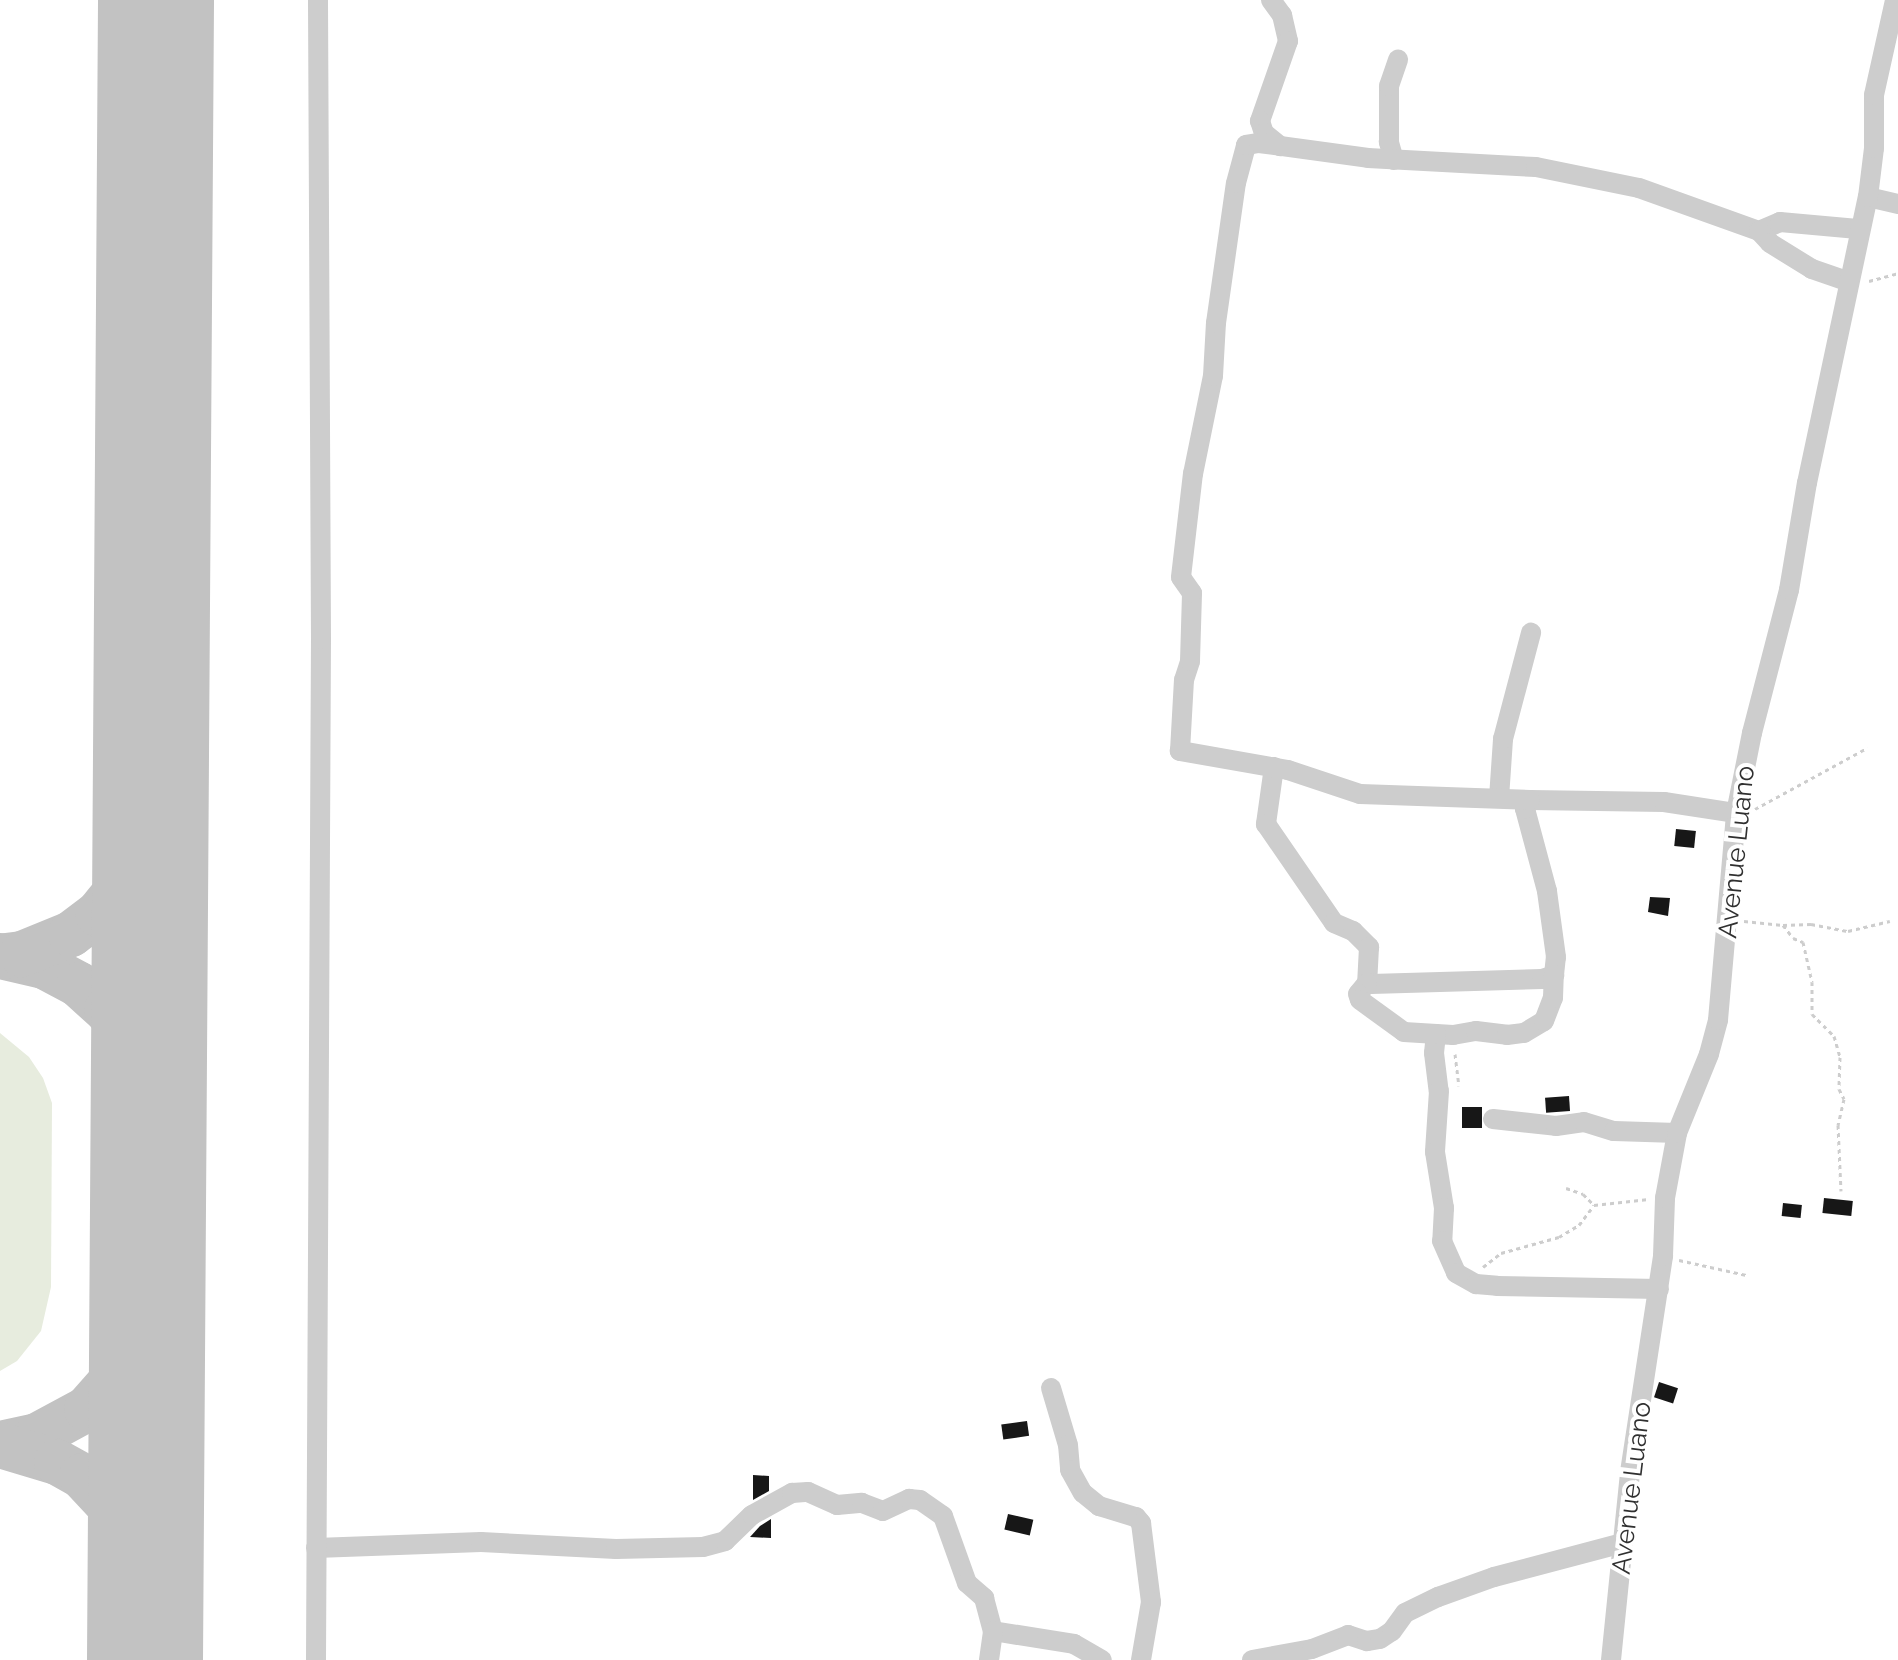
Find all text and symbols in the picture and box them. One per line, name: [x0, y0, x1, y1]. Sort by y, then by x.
street label: Avenue Luano: [1712, 764, 1762, 940]
street label: Avenue Luano: [1606, 1400, 1658, 1576]

